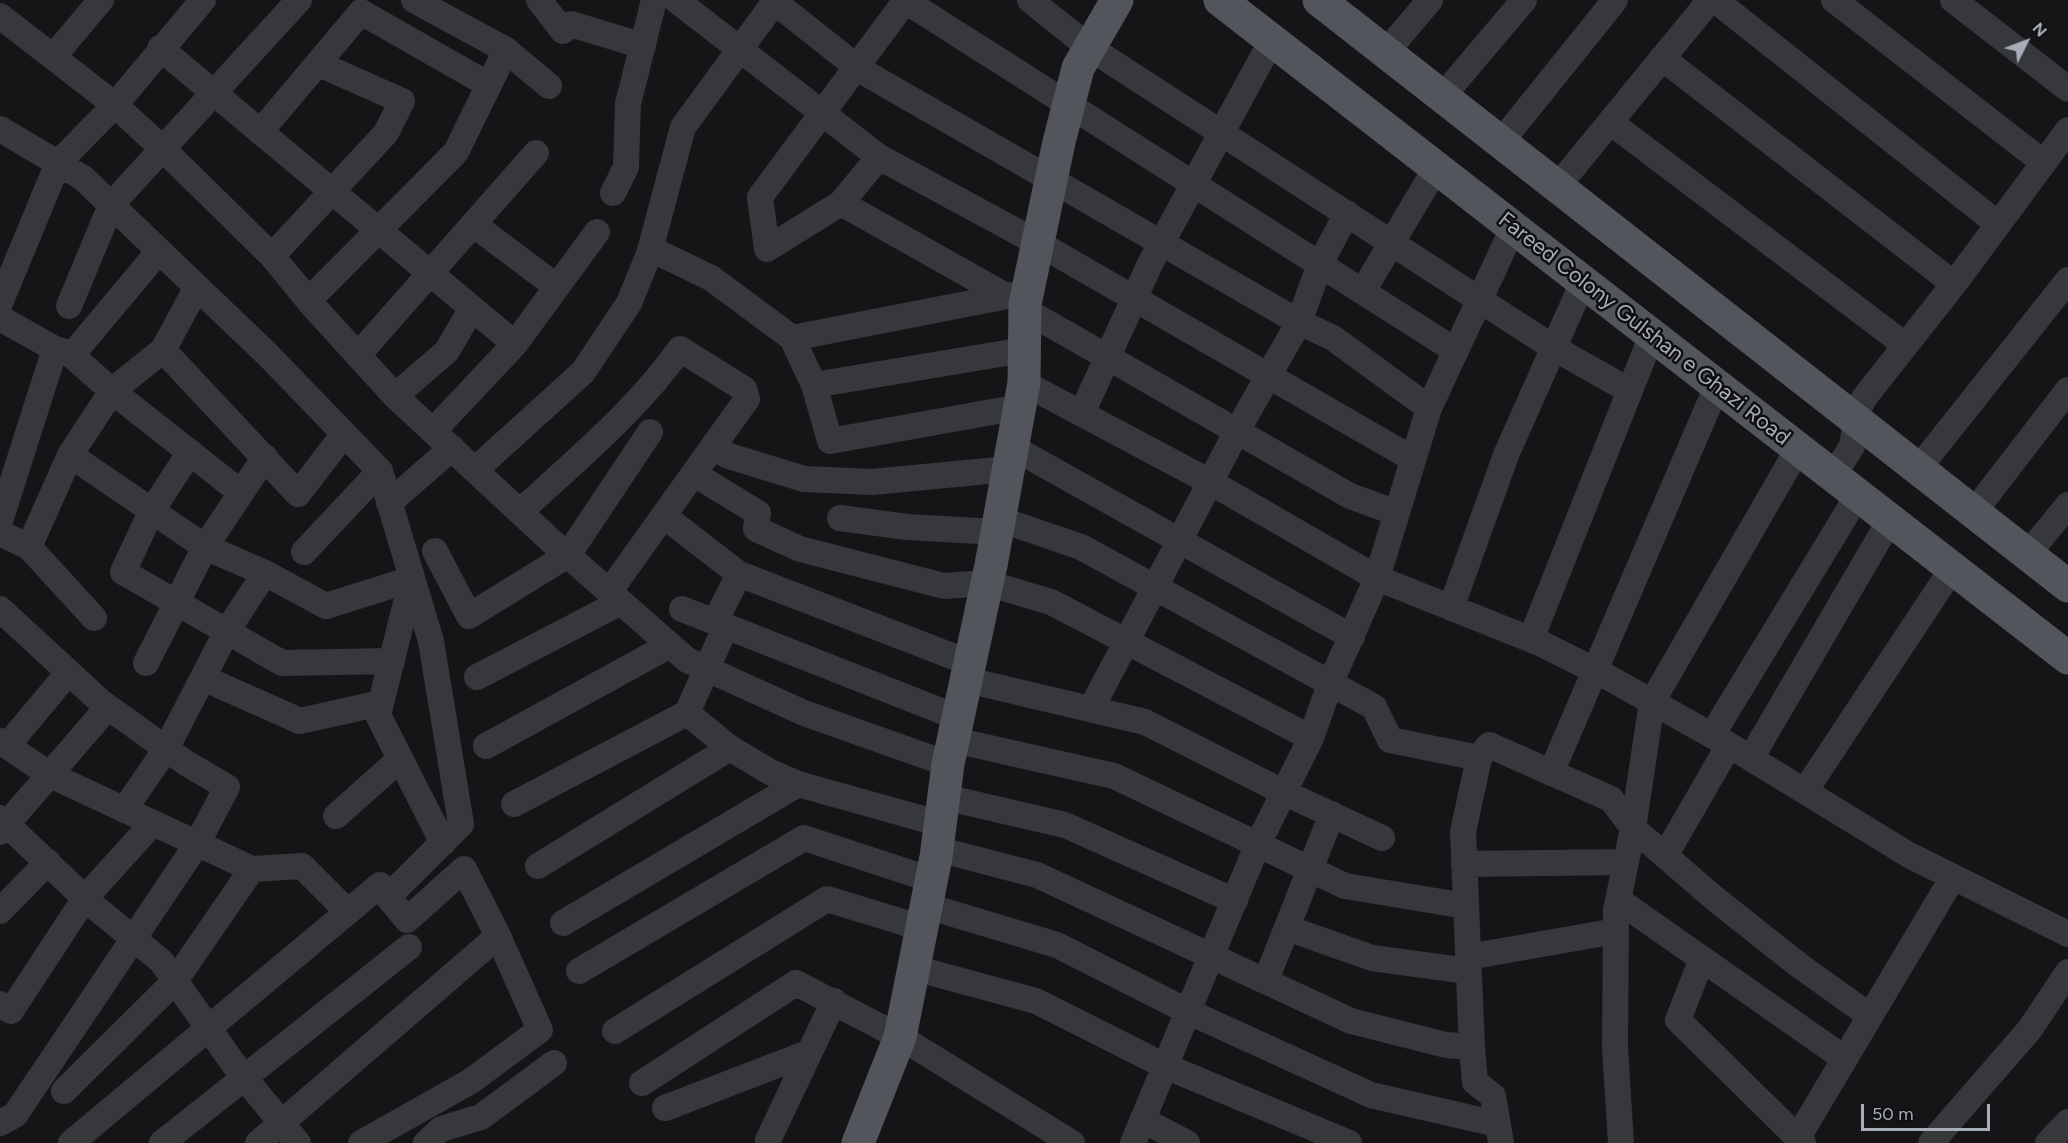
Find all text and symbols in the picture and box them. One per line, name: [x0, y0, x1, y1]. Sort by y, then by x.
north arrow: [1996, 12, 2056, 72]
text: N: [2029, 19, 2051, 41]
street label: Fareed Colony Gulshan e Ghazi Road: [1493, 207, 1795, 451]
scale bar: [1864, 1092, 1993, 1130]
text: 50 m: [1872, 1103, 1914, 1125]

